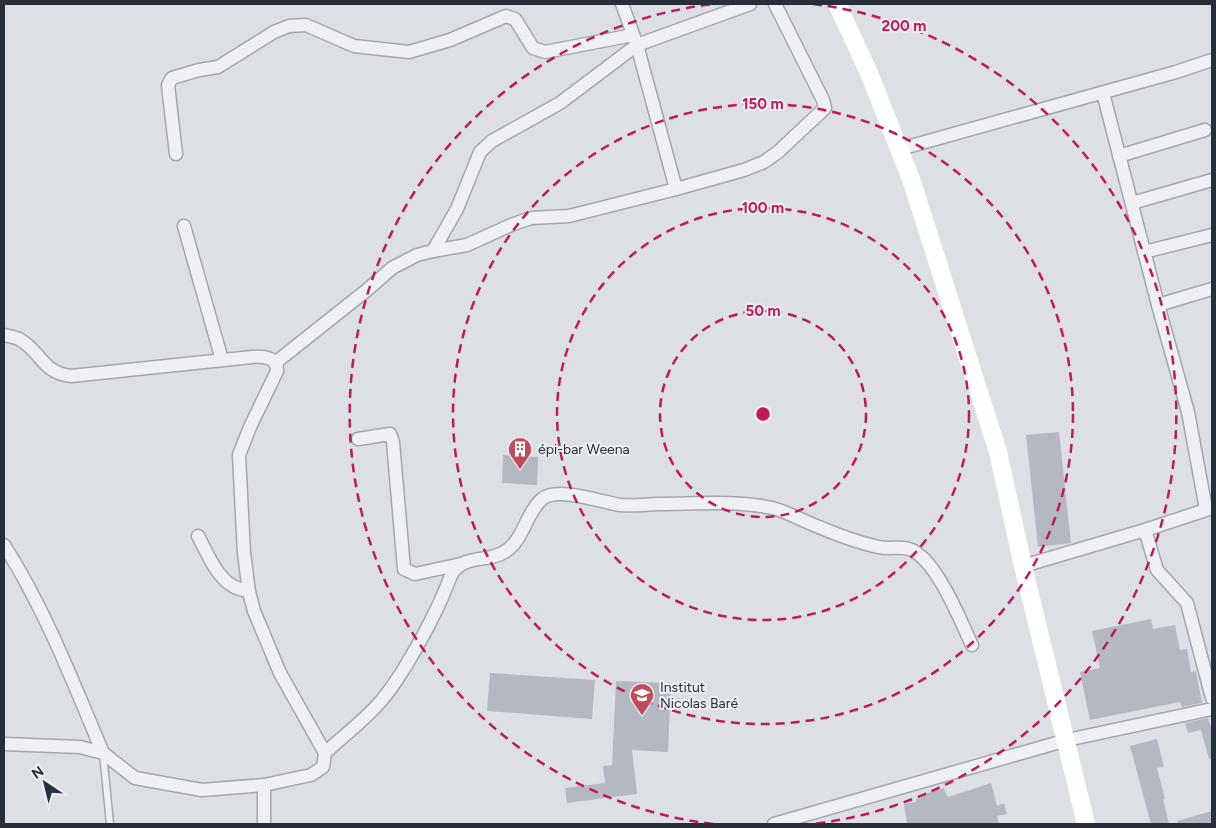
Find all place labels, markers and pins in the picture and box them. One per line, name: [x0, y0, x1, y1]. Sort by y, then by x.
centre of rings: [754, 405, 772, 423]
building icon: épi-bar Weena: [507, 436, 533, 470]
place label: épi-bar Weena: [538, 441, 630, 458]
place label: Institut Nicolas Baré: [660, 679, 738, 712]
school or university icon: Institut Nicolas Baré: [629, 682, 655, 716]

